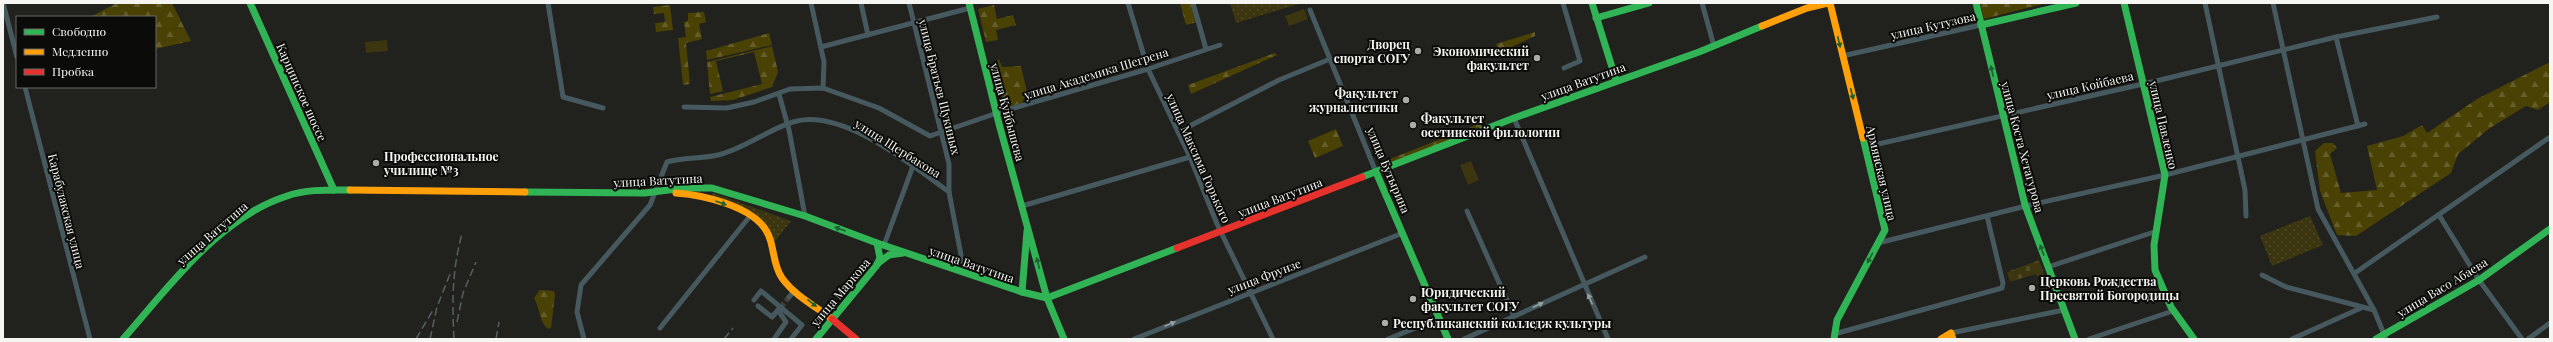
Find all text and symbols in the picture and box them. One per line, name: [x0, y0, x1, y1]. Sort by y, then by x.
street label: улица Кутузова: [1888, 7, 1977, 43]
legend: [16, 16, 156, 88]
street label: улица Братьев Щукиных: [915, 17, 965, 157]
text: Свободно: [52, 23, 107, 39]
place label: Дворец спорта СОГУ: [1334, 36, 1411, 66]
one-way arrow: [1836, 36, 1842, 48]
street label: Карцинское шоссе: [273, 40, 331, 144]
text: Медленно: [52, 43, 109, 59]
street label: улица Академика Шегрена: [1021, 43, 1170, 103]
place label: Экономический факультет: [1433, 43, 1529, 73]
marker: Дворец спорта СОГУ: [1413, 46, 1423, 56]
marker: Экономический факультет: [1532, 53, 1542, 63]
street label: улица Ватутина: [1538, 58, 1628, 104]
street label: улица Куйбышева: [987, 60, 1029, 163]
text: Пробка: [52, 63, 94, 79]
one-way arrow: [1989, 65, 1995, 77]
street label: улица Койбаева: [2044, 67, 2135, 103]
street label: улица Павленко: [2146, 78, 2182, 171]
street label: улица Коста Хетагурова: [1998, 79, 2048, 214]
place label: Факультет журналистики: [1309, 85, 1398, 115]
one-way arrow: [1849, 88, 1855, 100]
street label: улица Максима Горького: [1163, 90, 1235, 226]
marker: Факультет журналистики: [1401, 95, 1411, 105]
place label: Факультет осетинской филологии: [1421, 110, 1560, 140]
street label: улица Щербакова: [851, 115, 944, 181]
marker: Факультет осетинской филологии: [1408, 120, 1418, 130]
street label: Армянская улица: [1863, 123, 1901, 222]
street label: улица Бутырина: [1363, 124, 1414, 216]
place label: Профессиональное училище №3: [383, 148, 498, 178]
street label: Карабулакская улица: [45, 152, 89, 270]
marker: Профессиональное училище №3: [371, 158, 381, 168]
street label: улица Ватутина: [612, 170, 703, 190]
street label: улица Ватутина: [1235, 174, 1324, 221]
street label: улица Ватутина: [172, 198, 251, 269]
one-way arrow: [715, 200, 727, 206]
one-way arrow: [834, 226, 846, 232]
street label: улица Ватутина: [926, 242, 1017, 286]
one-way arrow: [2038, 243, 2044, 255]
one-way arrow: [1866, 252, 1873, 264]
street label: улица Маркова: [806, 254, 873, 330]
street label: улица Васо Абаева: [2393, 254, 2490, 321]
street label: улица Фрунзе: [1224, 255, 1303, 298]
one-way arrow: [1034, 256, 1040, 269]
place label: Церковь Рождества Пресвятой Богородицы: [2040, 273, 2179, 303]
marker: Церковь Рождества Пресвятой Богородицы: [2027, 283, 2037, 293]
place label: Юридический факультет СОГУ: [1421, 284, 1520, 314]
one-way arrow: [1587, 293, 1593, 304]
marker: Юридический факультет СОГУ: [1408, 294, 1418, 304]
one-way arrow: [806, 299, 817, 307]
one-way arrow: [1532, 302, 1543, 308]
place label: Республиканский колледж культуры: [1393, 315, 1611, 331]
marker: Республиканский колледж культуры: [1380, 318, 1390, 328]
one-way arrow: [1164, 321, 1176, 327]

